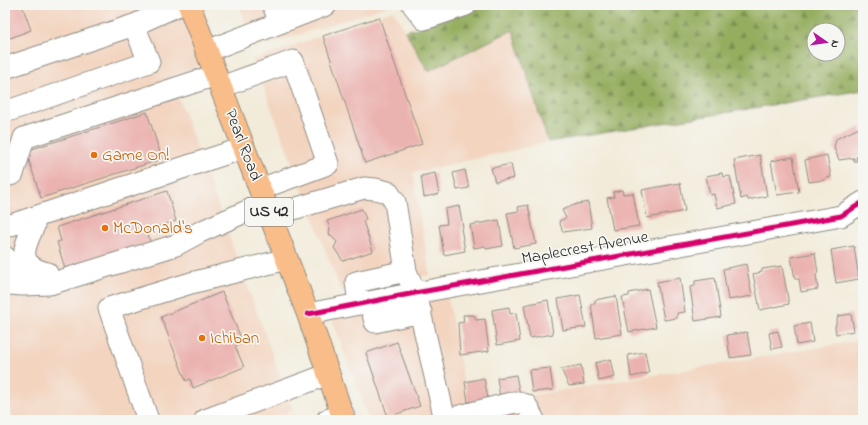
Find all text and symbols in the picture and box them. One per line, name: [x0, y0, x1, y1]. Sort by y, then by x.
north arrow: [806, 22, 846, 62]
text: N: [826, 39, 843, 49]
street label: Pearl Road: [218, 106, 268, 185]
place label: Game On!: [102, 143, 169, 168]
marker: Game On!: [89, 150, 99, 160]
road number: US 42: [245, 198, 293, 226]
place label: McDonald's: [113, 216, 193, 241]
marker: McDonald's: [100, 223, 110, 233]
street label: Maplecrest Avenue: [520, 224, 651, 271]
place label: Ichiban: [210, 326, 259, 351]
marker: Ichiban: [197, 333, 207, 343]

